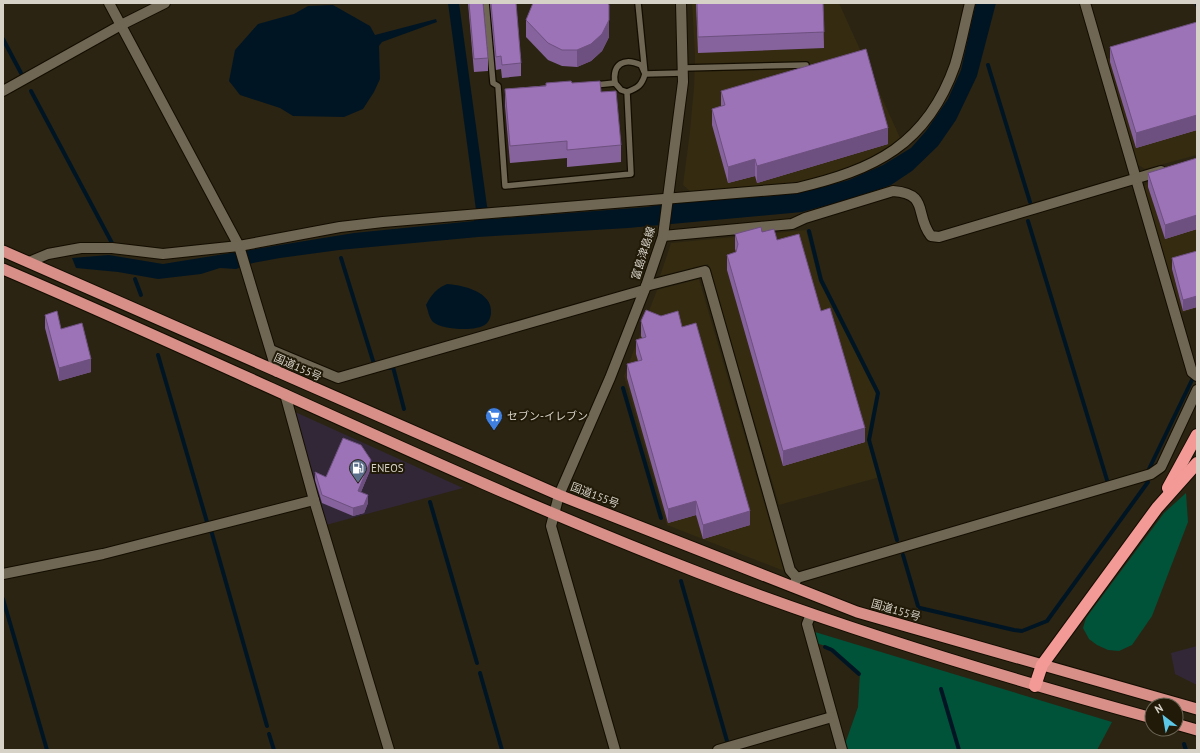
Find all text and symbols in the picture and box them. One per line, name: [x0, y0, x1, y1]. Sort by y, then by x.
street label: 富島津島線: [628, 225, 658, 281]
street label: 国道155号: [272, 350, 324, 384]
supermarket icon: セブン-イレブン: [484, 406, 504, 431]
place label: セブン-イレブン: [507, 409, 588, 423]
fuel station icon: ENEOS: [348, 458, 368, 483]
place label: ENEOS: [371, 461, 404, 475]
street label: 国道155号: [569, 479, 621, 511]
street label: 国道155号: [870, 596, 922, 624]
north arrow: [1144, 697, 1184, 737]
text: N: [1152, 701, 1166, 716]

